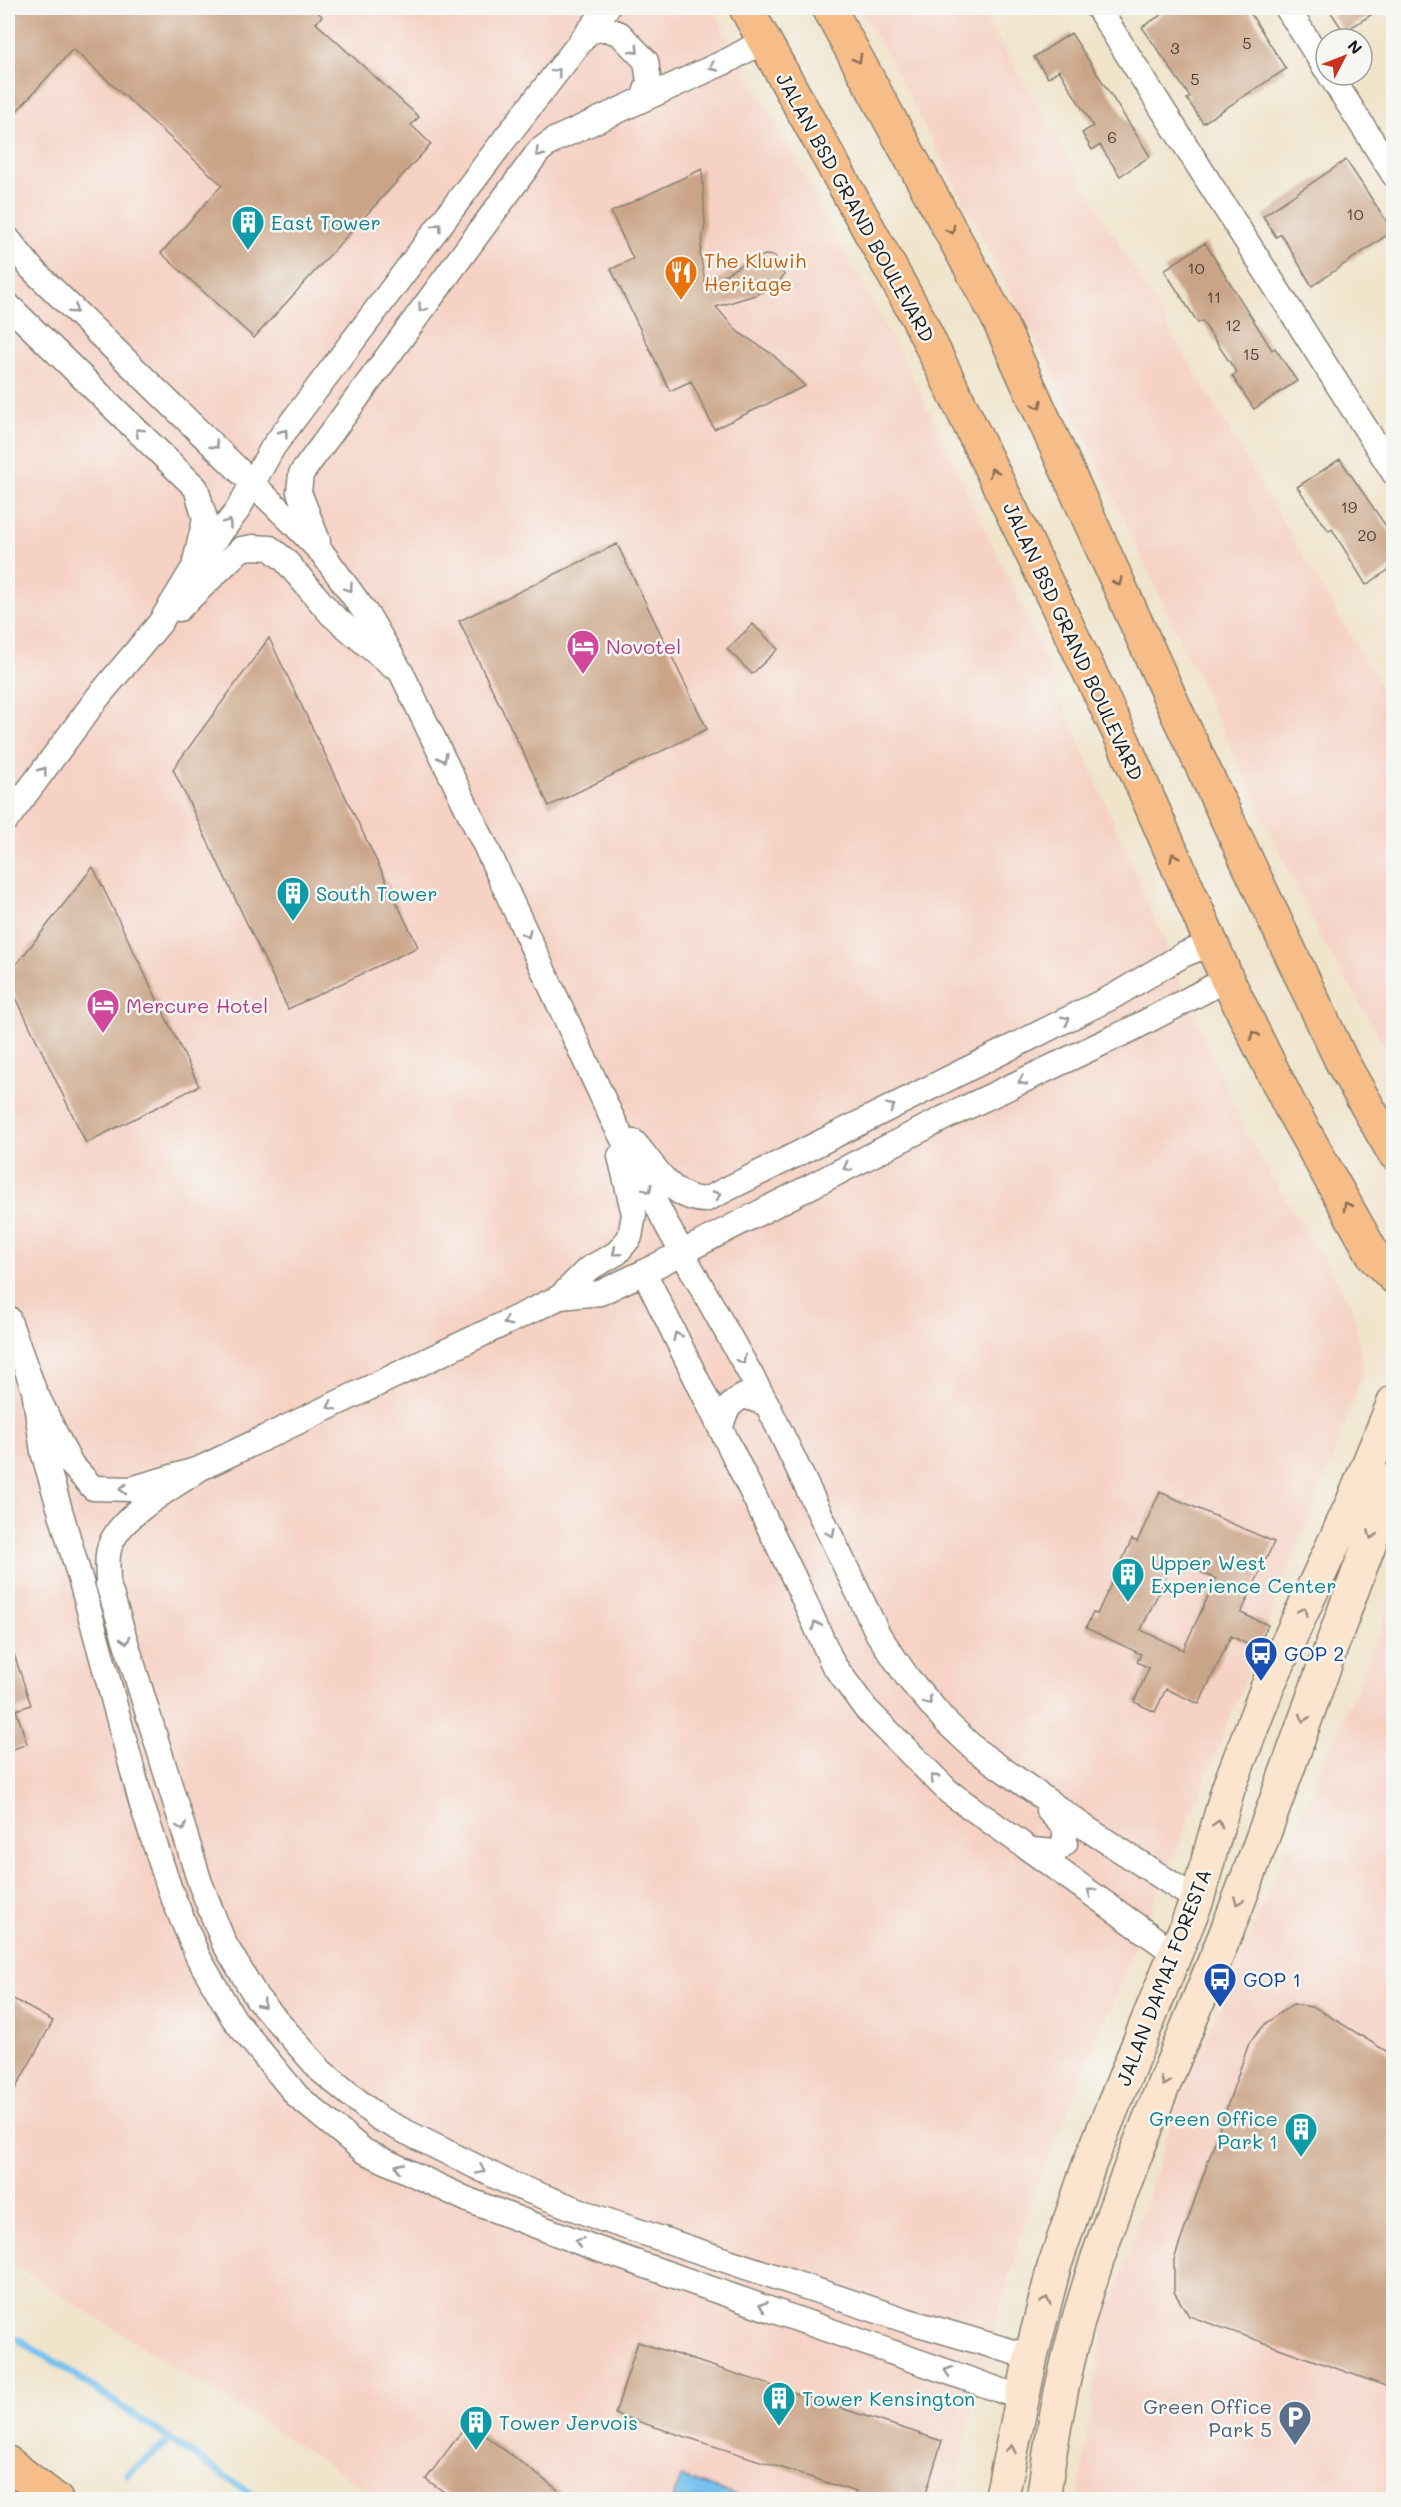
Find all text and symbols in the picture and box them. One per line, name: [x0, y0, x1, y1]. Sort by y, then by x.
north arrow: [1314, 27, 1374, 87]
house number: 5: [1242, 32, 1252, 53]
text: N: [1344, 35, 1367, 58]
house number: 3: [1170, 37, 1180, 58]
one-way arrow: [628, 42, 639, 53]
one-way arrow: [851, 52, 862, 63]
one-way arrow: [709, 60, 720, 72]
one-way arrow: [550, 68, 561, 79]
street label: JALAN BSD GRAND BOULEVARD: [771, 68, 941, 346]
house number: 5: [1190, 68, 1200, 89]
house number: 6: [1107, 126, 1117, 147]
one-way arrow: [536, 146, 546, 157]
house number: 10: [1346, 203, 1364, 224]
building icon: East Tower: [230, 204, 266, 251]
place label: East Tower: [271, 209, 381, 235]
one-way arrow: [431, 222, 442, 233]
one-way arrow: [944, 224, 955, 234]
place label: The Kluwih Heritage: [704, 247, 806, 296]
restaurant icon: The Kluwih Heritage: [663, 254, 699, 301]
house number: 10: [1187, 257, 1205, 278]
house number: 11: [1207, 286, 1221, 307]
one-way arrow: [67, 302, 78, 313]
one-way arrow: [418, 302, 429, 313]
house number: 12: [1225, 314, 1241, 335]
house number: 15: [1243, 343, 1259, 364]
one-way arrow: [1030, 398, 1042, 409]
one-way arrow: [136, 428, 147, 439]
one-way arrow: [277, 429, 288, 440]
one-way arrow: [208, 438, 218, 449]
one-way arrow: [988, 467, 1000, 478]
house number: 19: [1341, 496, 1357, 517]
street label: JALAN BSD GRAND BOULEVARD: [998, 498, 1150, 784]
one-way arrow: [221, 519, 232, 530]
house number: 20: [1358, 524, 1377, 545]
one-way arrow: [1111, 576, 1123, 587]
one-way arrow: [341, 581, 352, 592]
hotel icon: Novotel: [565, 628, 601, 675]
place label: Novotel: [606, 633, 681, 659]
one-way arrow: [436, 752, 447, 763]
one-way arrow: [35, 767, 46, 778]
one-way arrow: [1169, 852, 1181, 863]
building icon: South Tower: [275, 875, 311, 922]
place label: South Tower: [316, 880, 437, 906]
one-way arrow: [519, 928, 531, 939]
hotel icon: Mercure Hotel: [85, 987, 121, 1034]
place label: Mercure Hotel: [126, 992, 268, 1018]
one-way arrow: [1059, 1015, 1070, 1027]
one-way arrow: [1250, 1030, 1262, 1041]
one-way arrow: [1018, 1073, 1029, 1085]
one-way arrow: [885, 1103, 896, 1114]
one-way arrow: [843, 1160, 854, 1171]
one-way arrow: [641, 1183, 652, 1193]
one-way arrow: [711, 1190, 722, 1202]
one-way arrow: [1343, 1202, 1354, 1212]
one-way arrow: [612, 1244, 623, 1255]
one-way arrow: [503, 1314, 514, 1326]
one-way arrow: [672, 1331, 684, 1342]
one-way arrow: [735, 1354, 746, 1364]
one-way arrow: [327, 1398, 338, 1410]
one-way arrow: [118, 1483, 127, 1495]
one-way arrow: [823, 1527, 835, 1538]
one-way arrow: [1367, 1529, 1379, 1540]
place label: Upper West Experience Center: [1151, 1549, 1336, 1598]
building icon: Upper West Experience Center: [1110, 1556, 1146, 1603]
one-way arrow: [1295, 1606, 1307, 1617]
one-way arrow: [811, 1620, 823, 1631]
one-way arrow: [118, 1634, 131, 1645]
bus stop icon: GOP 2: [1243, 1635, 1279, 1682]
place label: GOP 2: [1284, 1640, 1344, 1666]
one-way arrow: [921, 1694, 932, 1705]
one-way arrow: [1299, 1712, 1312, 1722]
one-way arrow: [930, 1774, 941, 1785]
one-way arrow: [1211, 1819, 1224, 1829]
one-way arrow: [175, 1821, 188, 1832]
street label: JALAN DAMAI FORESTA: [1110, 1865, 1216, 2089]
one-way arrow: [1087, 1888, 1098, 1899]
one-way arrow: [1233, 1895, 1246, 1906]
bus stop icon: GOP 1: [1202, 1961, 1238, 2008]
place label: GOP 1: [1243, 1966, 1301, 1992]
one-way arrow: [254, 1997, 265, 2008]
one-way arrow: [1160, 2075, 1172, 2086]
place label: Green Office Park 1: [1149, 2105, 1278, 2154]
building icon: Green Office Park 1: [1283, 2111, 1319, 2158]
one-way arrow: [395, 2163, 406, 2175]
one-way arrow: [474, 2163, 485, 2175]
one-way arrow: [575, 2237, 586, 2249]
one-way arrow: [1038, 2296, 1051, 2306]
one-way arrow: [759, 2301, 769, 2314]
one-way arrow: [943, 2365, 953, 2378]
building icon: Tower Kensington: [761, 2380, 797, 2427]
place label: Tower Kensington: [802, 2385, 975, 2411]
place label: Green Office Park 5: [1143, 2393, 1272, 2442]
parking icon: Green Office Park 5: [1277, 2399, 1313, 2446]
building icon: Tower Jervois: [458, 2404, 494, 2451]
place label: Tower Jervois: [499, 2409, 638, 2435]
one-way arrow: [1004, 2444, 1017, 2454]

